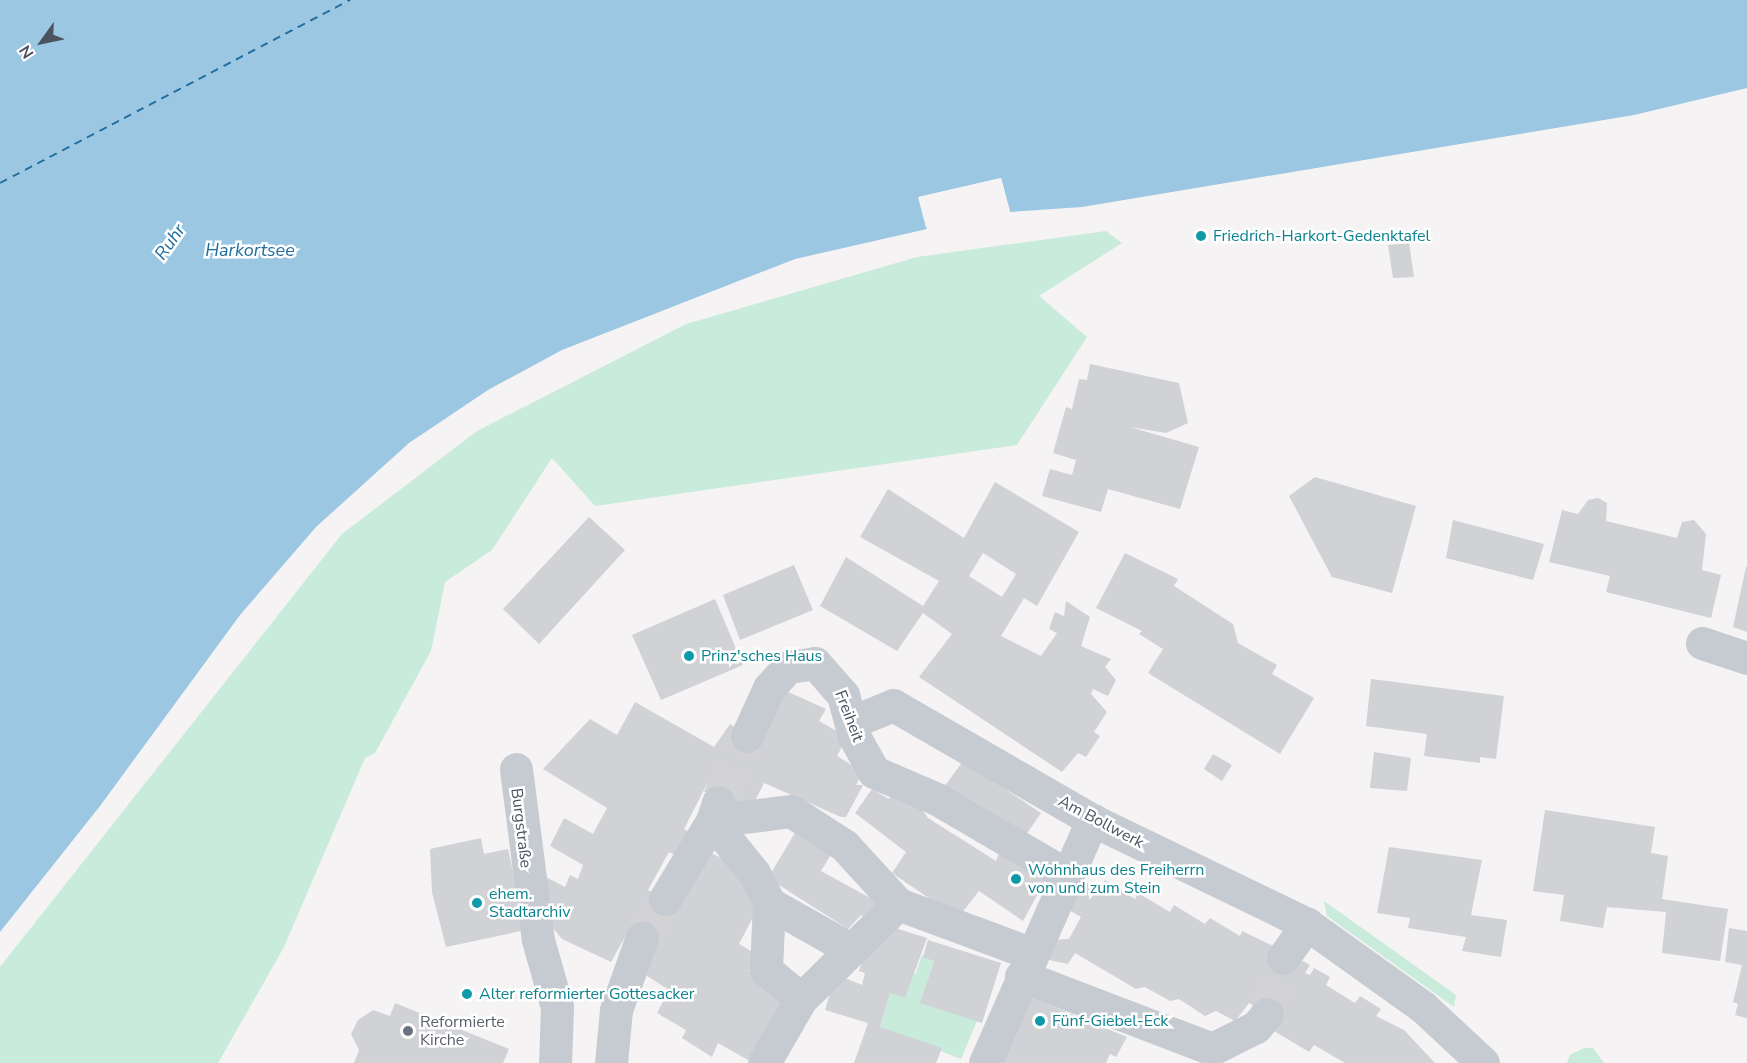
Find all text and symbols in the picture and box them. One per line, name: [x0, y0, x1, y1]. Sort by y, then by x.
north arrow: [12, 12, 72, 72]
text: N: [14, 41, 39, 63]
water label: Ruhr: [150, 220, 190, 264]
place label: Friedrich-Harkort-Gedenktafel: [1213, 226, 1430, 246]
marker: Friedrich-Harkort-Gedenktafel: [1194, 229, 1208, 243]
water label: Harkortsee: [205, 239, 295, 261]
place label: Prinz'sches Haus: [701, 646, 822, 666]
marker: Prinz'sches Haus: [682, 649, 696, 663]
street label: Freiheit: [830, 688, 868, 744]
street label: Burgstraße: [507, 787, 535, 869]
street label: Am Bollwerk: [1055, 791, 1147, 853]
place label: Wohnhaus des Freiherrn von und zum Stein: [1028, 860, 1204, 898]
marker: Wohnhaus des Freiherrn von und zum Stein: [1009, 872, 1023, 886]
place label: ehem. Stadtarchiv: [489, 884, 570, 922]
marker: ehem. Stadtarchiv: [470, 896, 484, 910]
place label: Alter reformierter Gottesacker: [479, 984, 694, 1004]
marker: Alter reformierter Gottesacker: [460, 987, 474, 1001]
place label: Fünf-Giebel-Eck: [1052, 1011, 1168, 1031]
place label: Reformierte Kirche: [420, 1012, 505, 1050]
marker: Fünf-Giebel-Eck: [1033, 1014, 1047, 1028]
marker: Reformierte Kirche: [401, 1024, 415, 1038]

